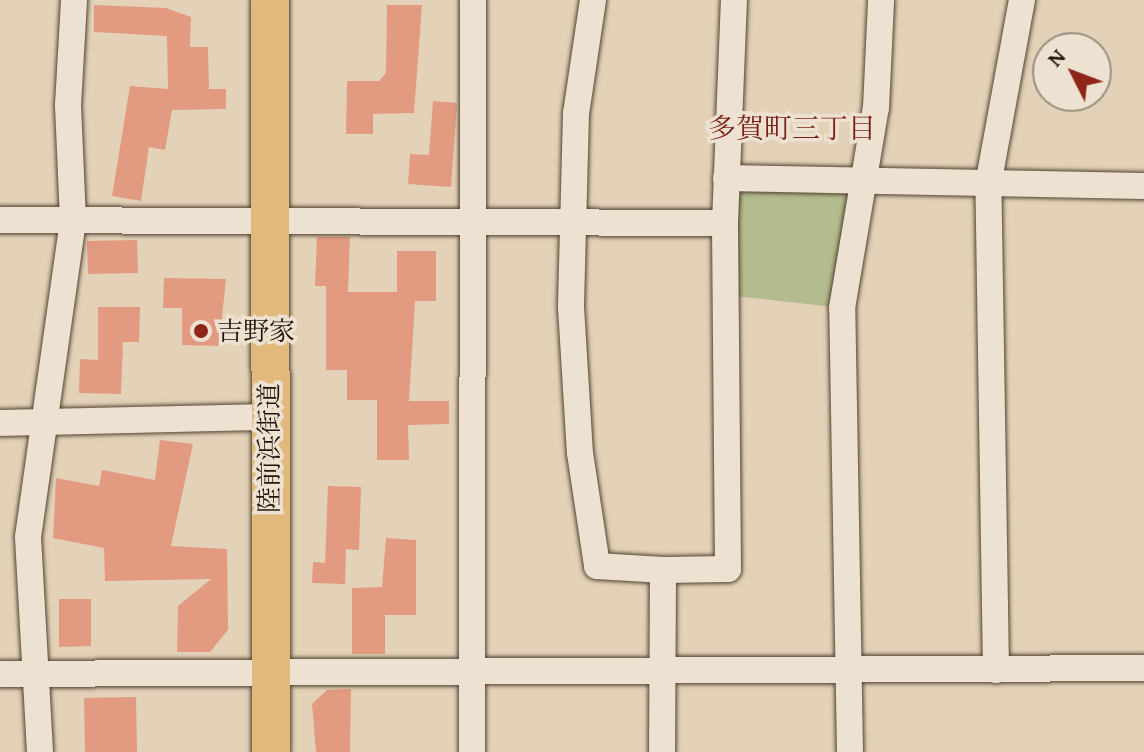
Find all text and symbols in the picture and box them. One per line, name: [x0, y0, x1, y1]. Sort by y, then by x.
north arrow: [1032, 32, 1112, 112]
text: N: [1039, 41, 1072, 73]
district label: 多賀町三丁目: [708, 111, 876, 145]
place label: 吉野家: [217, 315, 295, 347]
marker: 吉野家: [192, 322, 210, 340]
street label: 陸前浜街道: [253, 383, 285, 513]

